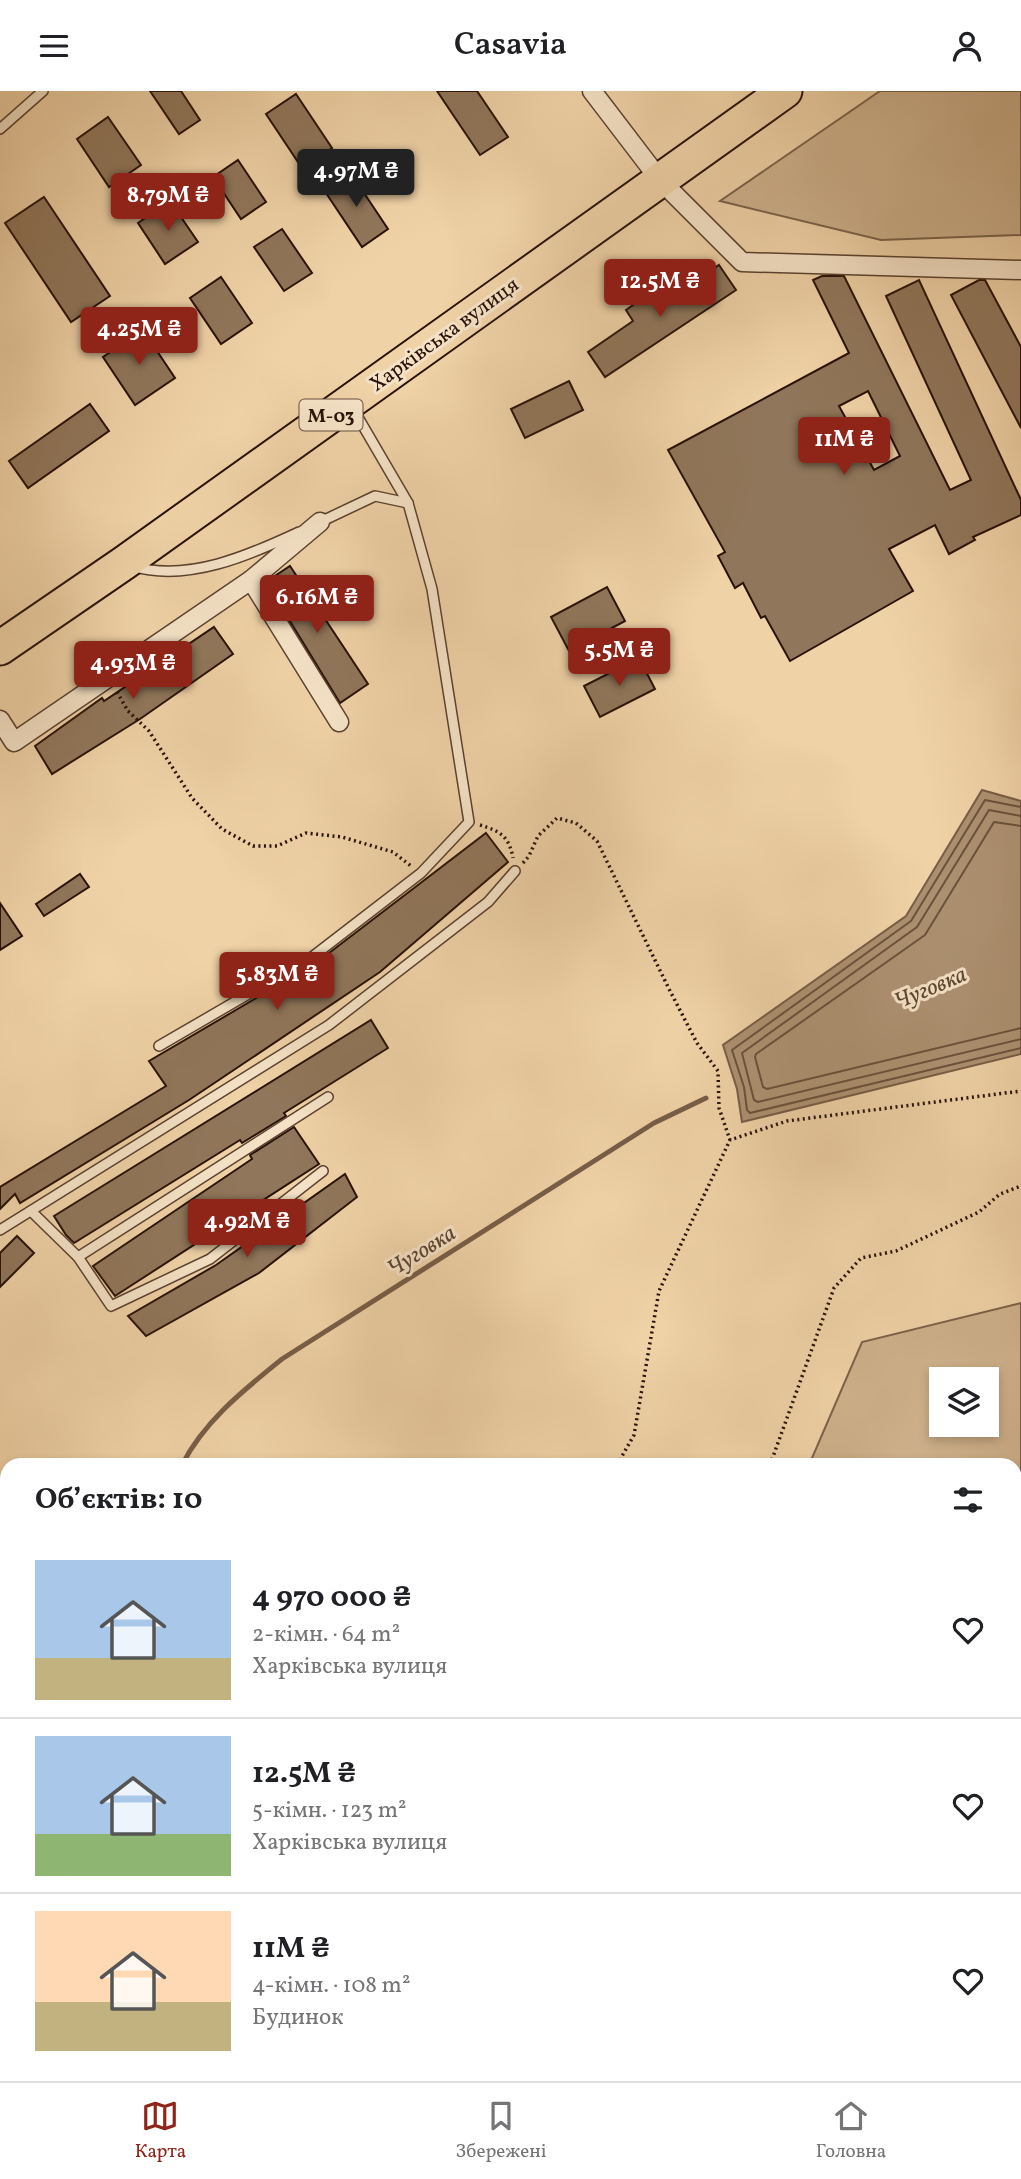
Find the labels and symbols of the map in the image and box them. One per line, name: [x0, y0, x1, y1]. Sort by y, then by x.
pin: 4.97M ₴: [291, 149, 421, 209]
pin: 8.79M ₴: [103, 173, 233, 233]
pin: 12.5M ₴: [595, 259, 725, 319]
street label: Харківська вулиця: [364, 271, 526, 399]
pin: 4.25M ₴: [74, 307, 204, 367]
road number: М-03: [300, 399, 362, 431]
pin: 11M ₴: [795, 417, 893, 477]
pin: 6.16M ₴: [252, 575, 382, 635]
pin: 5.5M ₴: [562, 629, 676, 688]
pin: 4.93M ₴: [68, 641, 198, 701]
pin: 5.83M ₴: [212, 953, 342, 1012]
water label: Чуговка: [890, 959, 972, 1018]
pin: 4.92M ₴: [182, 1199, 312, 1259]
water label: Чуговка: [382, 1218, 463, 1285]

